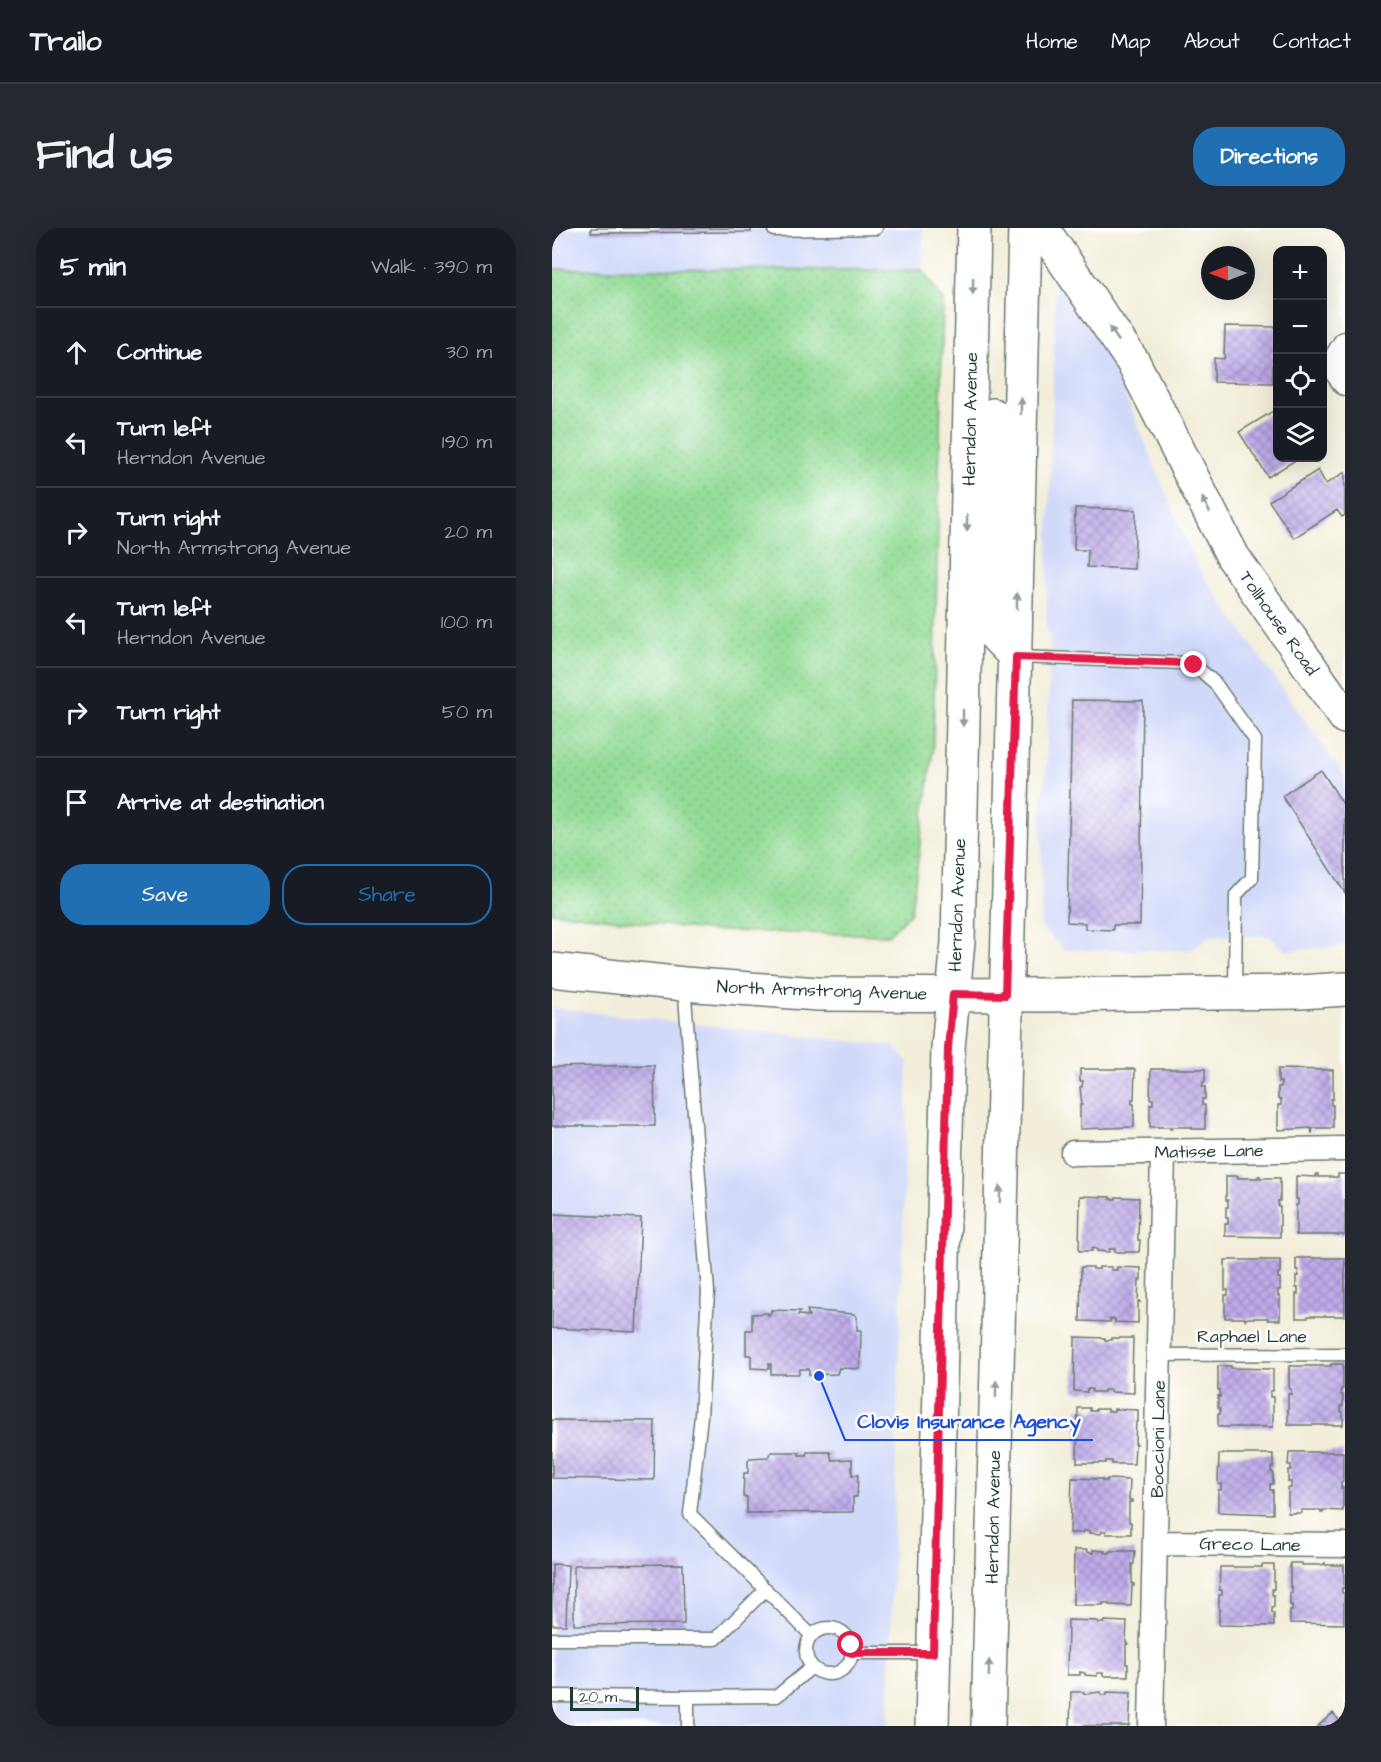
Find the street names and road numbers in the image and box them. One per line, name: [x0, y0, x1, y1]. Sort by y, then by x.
street label: Herndon Avenue: [957, 352, 984, 486]
street label: Tollhouse Road: [1233, 566, 1324, 681]
street label: Herndon Avenue: [943, 838, 972, 972]
street label: North Armstrong Avenue: [716, 974, 928, 1008]
street label: Matisse Lane: [1154, 1138, 1264, 1165]
street label: Raphael Lane: [1197, 1324, 1307, 1349]
street label: Boccioni Lane: [1145, 1380, 1172, 1498]
street label: Herndon Avenue: [980, 1450, 1007, 1584]
street label: Greco Lane: [1199, 1531, 1301, 1558]

